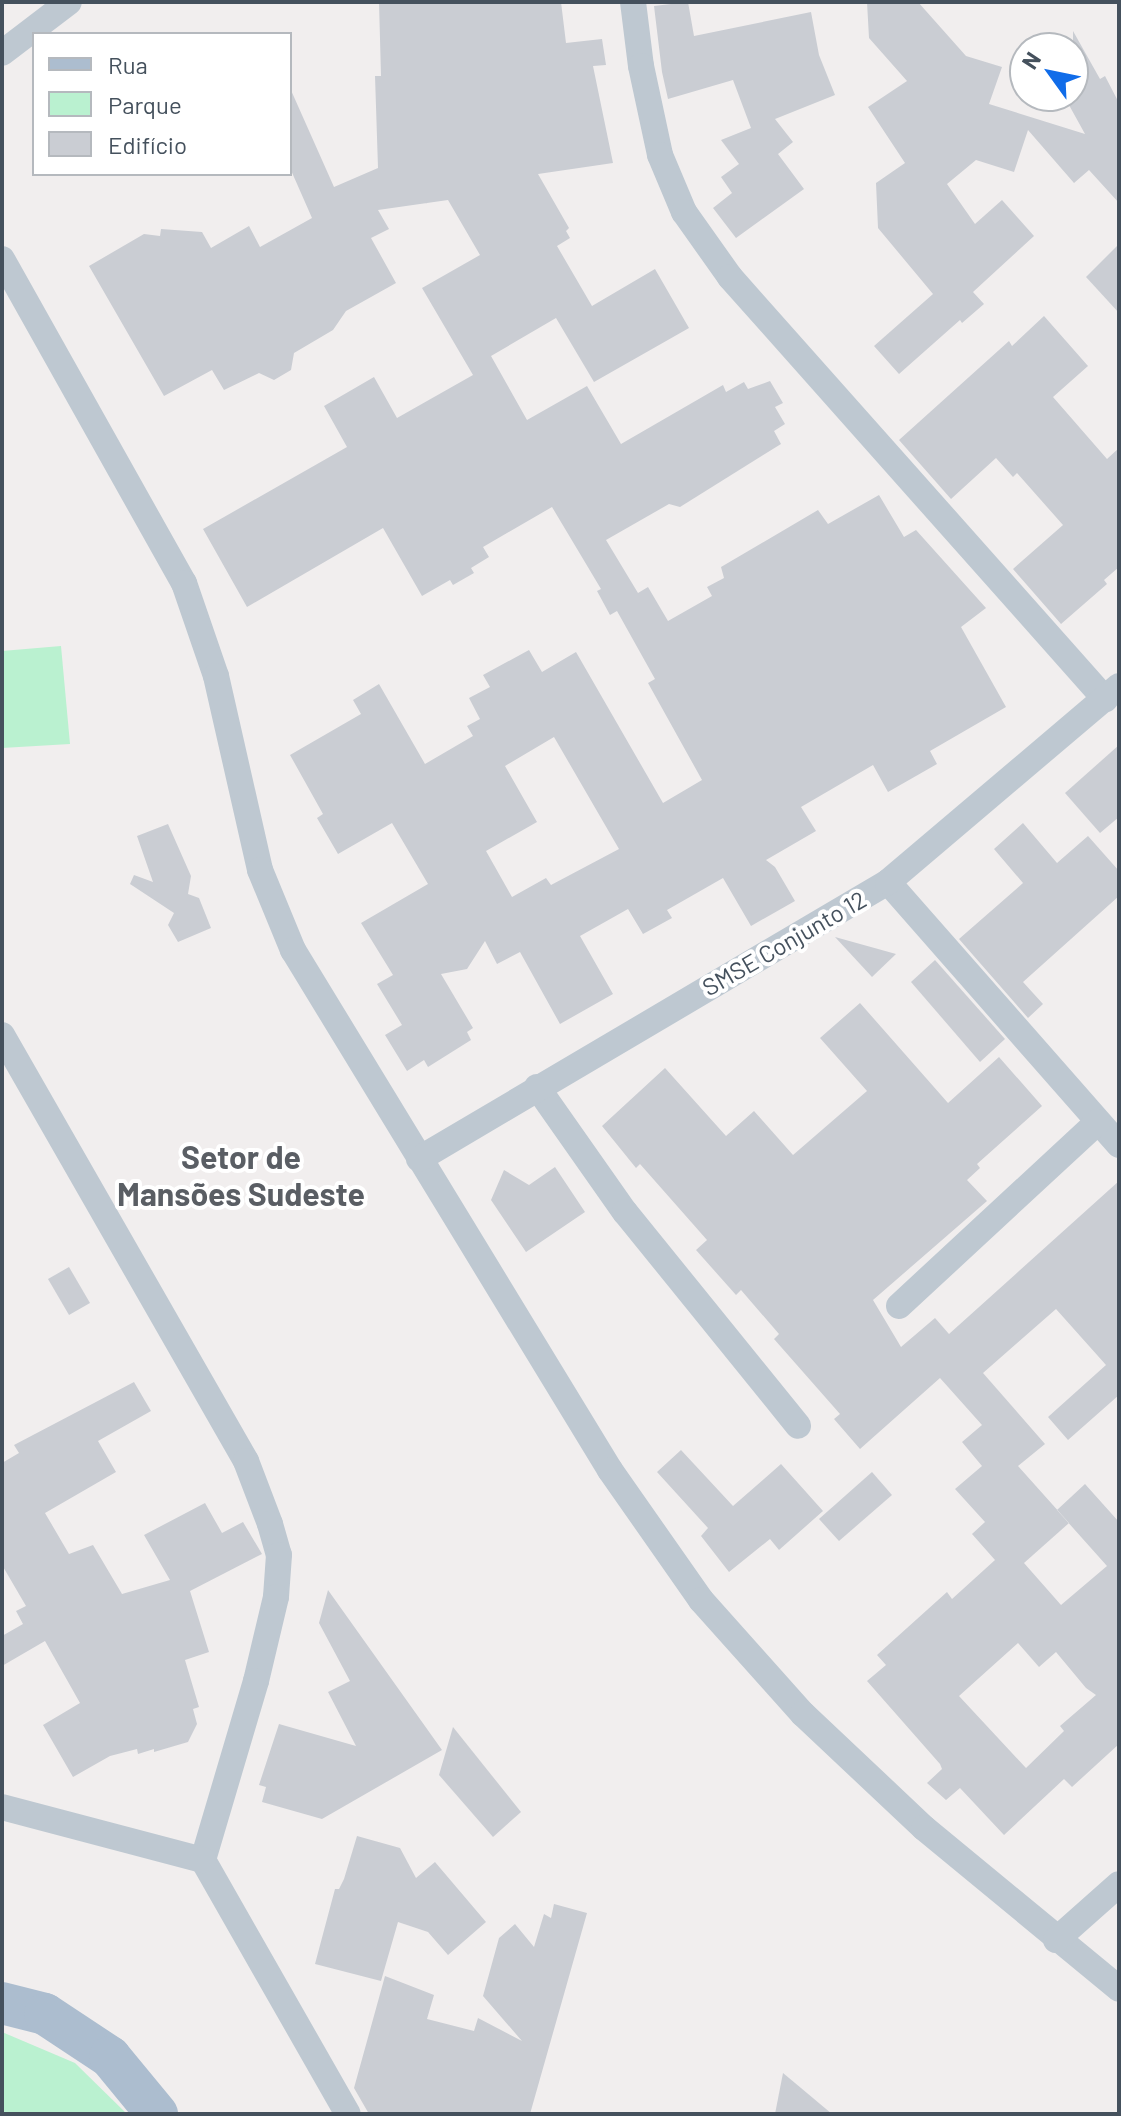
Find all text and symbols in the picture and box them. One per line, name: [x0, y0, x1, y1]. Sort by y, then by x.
legend: [32, 32, 292, 176]
north arrow: [1009, 32, 1089, 112]
text: N: [1016, 47, 1045, 73]
text: Rua: [108, 50, 148, 79]
text: Parque: [108, 90, 182, 119]
text: Edifício: [108, 130, 187, 159]
street label: SMSE Conjunto 12: [697, 884, 871, 1002]
district label: Setor de Mansões Sudeste: [117, 1138, 365, 1213]

